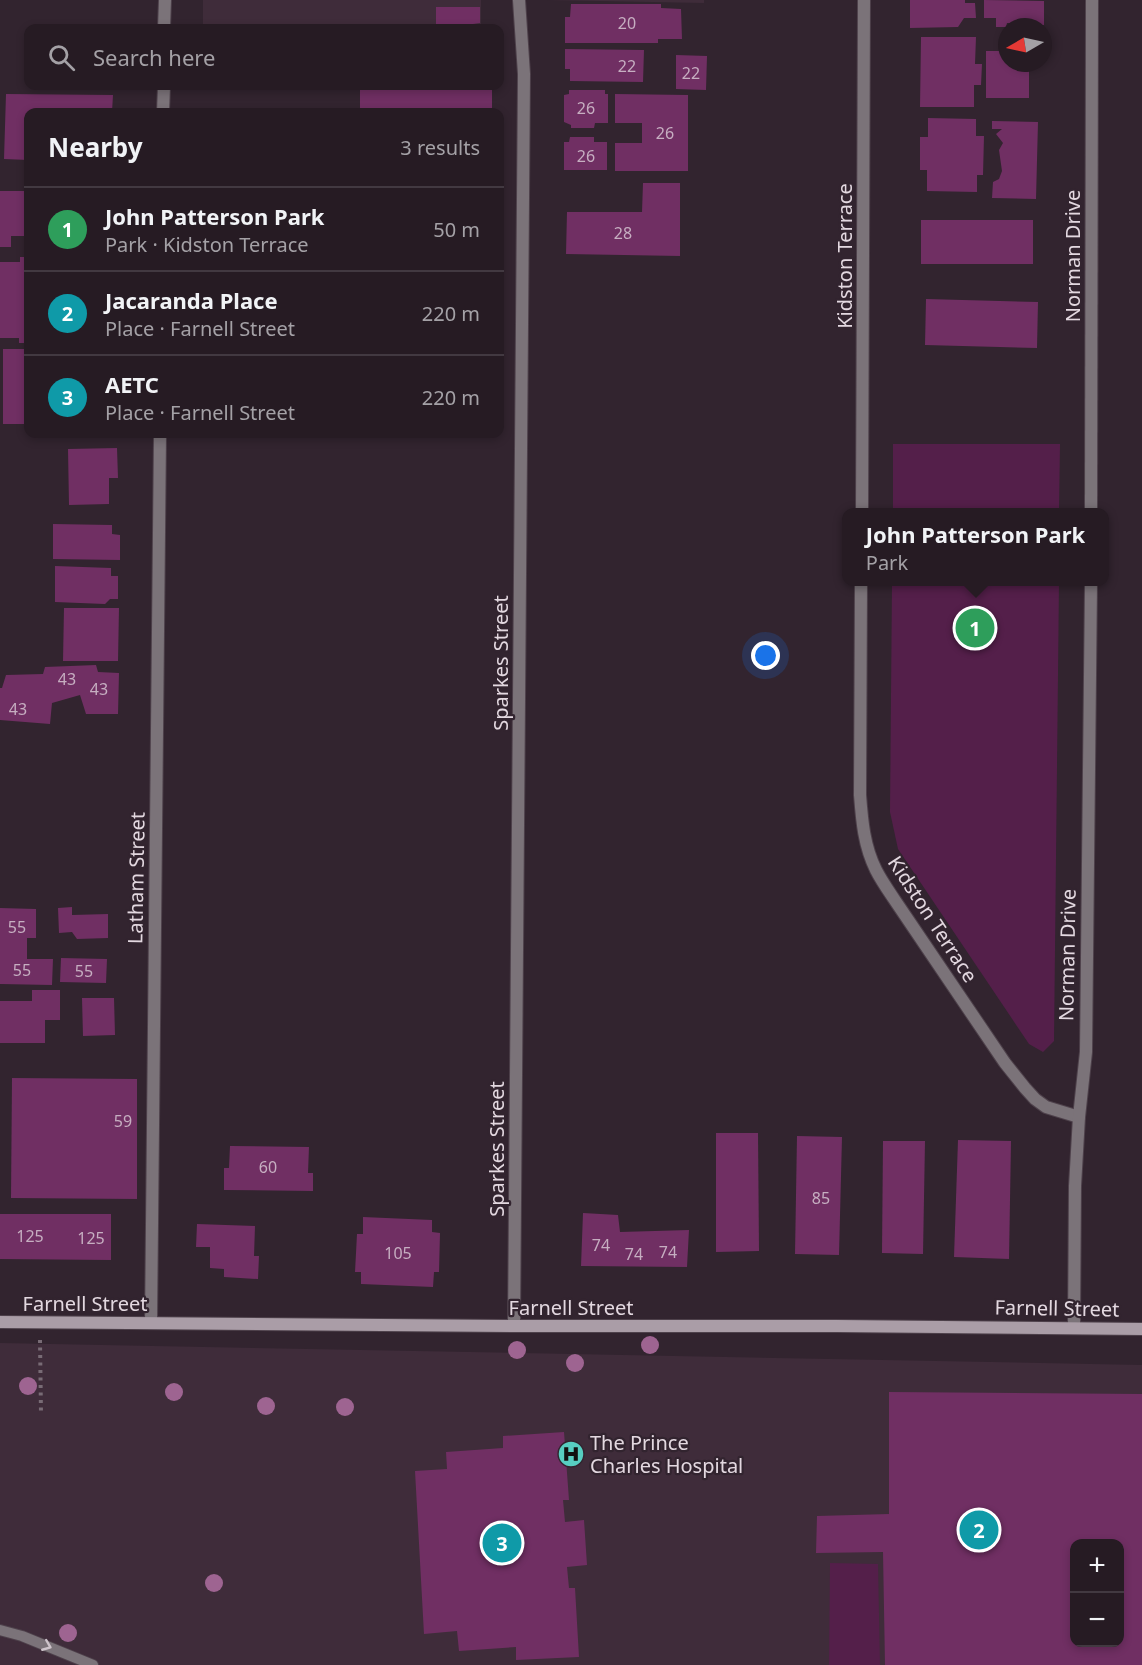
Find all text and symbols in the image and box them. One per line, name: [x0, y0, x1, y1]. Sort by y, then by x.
house number: 20: [618, 12, 636, 34]
north arrow: [998, 18, 1052, 72]
search box: [24, 24, 504, 90]
icon: search: [45, 41, 78, 74]
text: Search here: [93, 42, 215, 72]
house number: 22: [618, 55, 636, 77]
house number: 22: [682, 62, 700, 84]
house number: 26: [577, 97, 595, 119]
house number: 26: [656, 122, 674, 144]
text: Nearby: [48, 129, 143, 165]
text: 3 results: [400, 134, 480, 161]
house number: 26: [577, 145, 595, 167]
street label: Kidston Terrace: [831, 183, 858, 329]
street label: Norman Drive: [1059, 190, 1086, 322]
text: John Patterson Park: [105, 201, 324, 231]
text: 1: [62, 216, 73, 243]
text: 50 m: [433, 216, 480, 243]
house number: 28: [614, 222, 632, 244]
text: Park · Kidston Terrace: [105, 231, 309, 258]
text: Jacaranda Place: [105, 285, 278, 315]
text: 2: [62, 300, 73, 327]
text: 220 m: [422, 300, 480, 327]
text: Place · Farnell Street: [105, 315, 295, 342]
text: AETC: [105, 369, 159, 399]
text: 3: [62, 384, 73, 411]
text: 220 m: [422, 384, 480, 411]
text: Place · Farnell Street: [105, 399, 295, 426]
popup: [842, 508, 1109, 586]
text: John Patterson Park: [866, 519, 1085, 549]
text: Park: [866, 549, 908, 576]
street label: Sparkes Street: [487, 595, 514, 731]
pin: 1: [956, 606, 994, 650]
your location: [751, 641, 780, 670]
house number: 43: [58, 668, 76, 690]
house number: 43: [90, 678, 108, 700]
house number: 43: [9, 698, 27, 720]
street label: Latham Street: [121, 812, 151, 944]
street label: Kidston Terrace: [882, 851, 984, 987]
street label: Norman Drive: [1052, 889, 1082, 1021]
house number: 55: [8, 916, 26, 938]
house number: 55: [13, 959, 31, 981]
house number: 55: [75, 960, 93, 982]
street label: Sparkes Street: [483, 1081, 510, 1217]
house number: 59: [114, 1110, 132, 1132]
house number: 60: [259, 1156, 277, 1178]
house number: 85: [812, 1187, 830, 1209]
house number: 125: [16, 1225, 44, 1247]
house number: 125: [77, 1227, 105, 1249]
house number: 74: [592, 1234, 610, 1256]
house number: 74: [659, 1241, 677, 1263]
house number: 105: [384, 1242, 412, 1264]
house number: 74: [625, 1243, 643, 1265]
street label: Farnell Street: [23, 1290, 147, 1317]
street label: Farnell Street: [994, 1293, 1120, 1323]
street label: Farnell Street: [509, 1294, 633, 1321]
place label: The Prince Charles Hospital: [590, 1429, 743, 1479]
hospital icon: The Prince Charles Hospital: [556, 1439, 586, 1469]
pin: 2: [960, 1508, 998, 1552]
pin: 3: [482, 1520, 522, 1566]
map controls: [1070, 1539, 1124, 1647]
button: +: [1070, 1539, 1124, 1593]
button: −: [1070, 1593, 1124, 1647]
one-way arrow: [40, 1639, 51, 1651]

